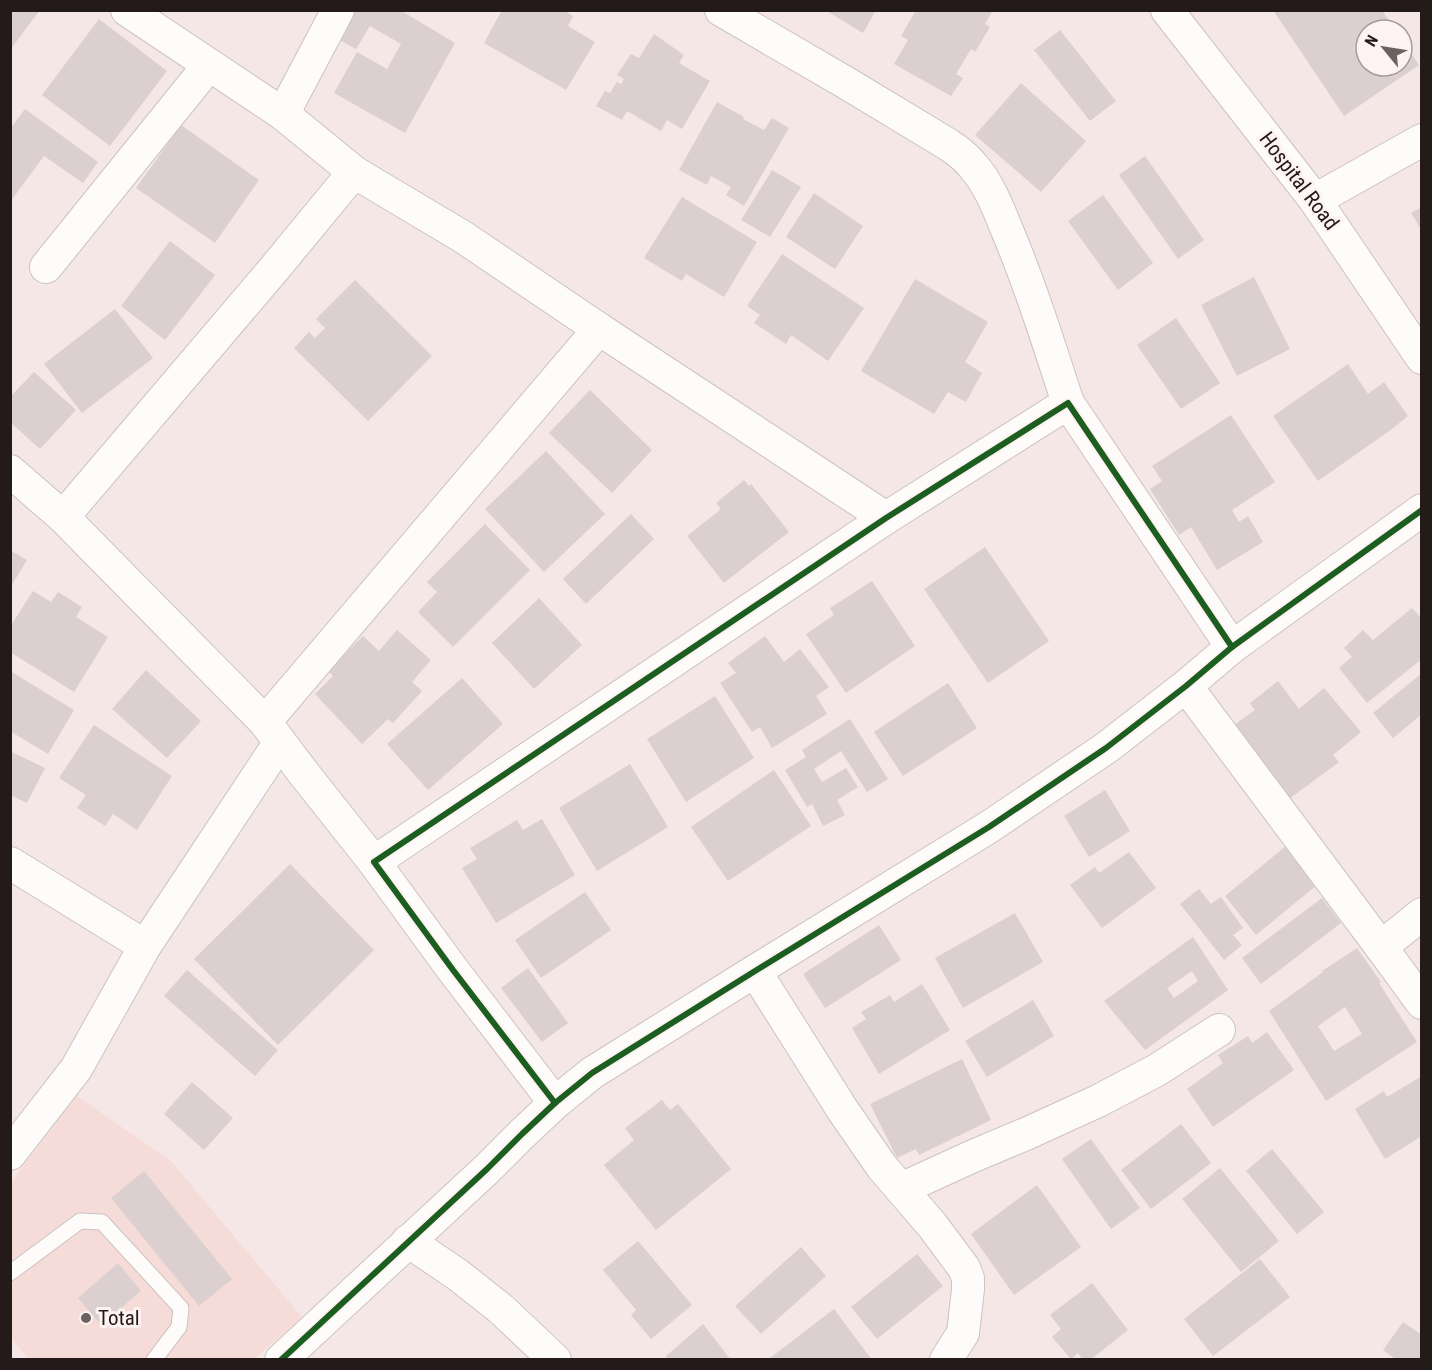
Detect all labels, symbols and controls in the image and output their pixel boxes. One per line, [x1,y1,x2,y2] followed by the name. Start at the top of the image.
[1354,18,1414,78] north arrow
[1361,32,1382,50] text: N
[1254,127,1344,235] street label: Hospital Road
[98,1306,140,1330] place label: Total
[79,1311,93,1325] marker: Total

